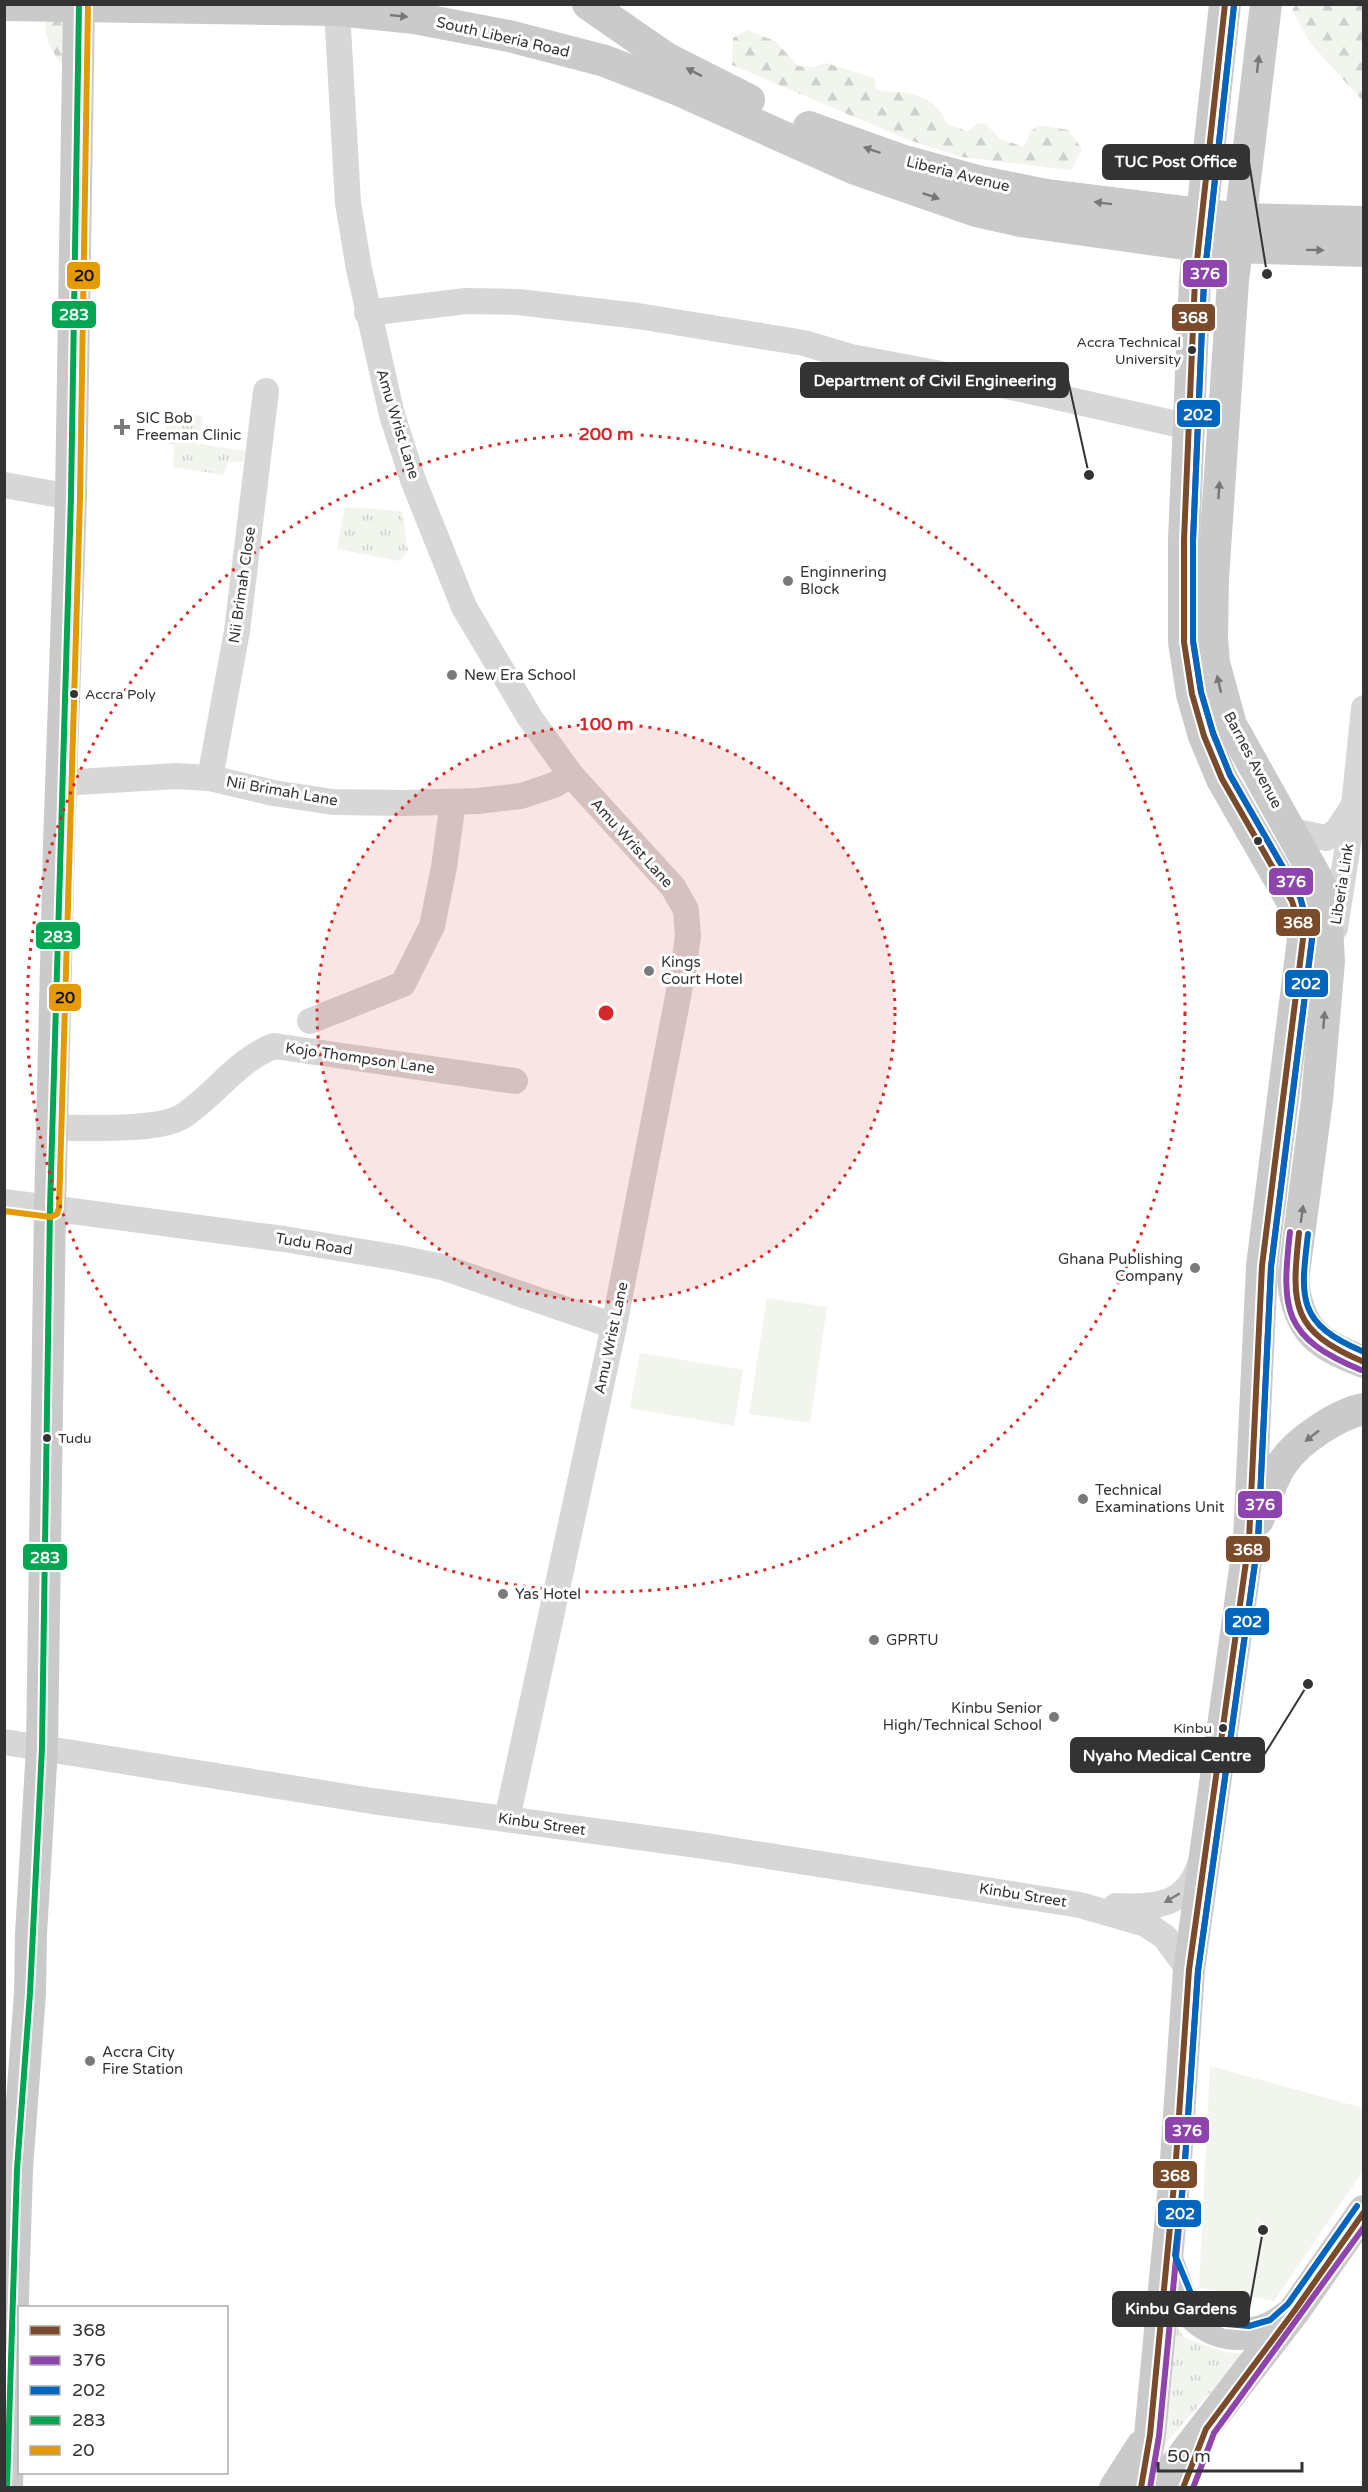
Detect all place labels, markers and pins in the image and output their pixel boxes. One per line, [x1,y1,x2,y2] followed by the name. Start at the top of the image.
[1103,145,1249,179] callout: TUC Post Office
[1077,334,1181,368] place label: Accra Technical University
[1186,344,1198,356] marker: Accra Technical University
[801,363,1068,397] callout: Department of Civil Engineering
[136,409,241,444] place label: SIC Bob Freeman Clinic
[113,418,131,436] marker: SIC Bob Freeman Clinic
[800,563,887,598] place label: Enginnering Block
[781,574,795,588] marker: Enginnering Block
[464,666,576,684] place label: New Era School
[445,668,459,682] marker: New Era School
[85,686,156,703] place label: Accra Poly
[68,688,80,700] marker: Accra Poly
[1252,835,1264,847] unlabelled marker
[661,953,743,988] place label: Kings Court Hotel
[642,964,656,978] marker: Kings Court Hotel
[596,1003,616,1023] centre of rings
[1058,1250,1183,1285] place label: Ghana Publishing Company
[1188,1261,1202,1275] marker: Ghana Publishing Company
[58,1430,92,1447] place label: Tudu
[41,1432,53,1444] marker: Tudu
[1095,1481,1225,1516] place label: Technical Examinations Unit
[1076,1492,1090,1506] marker: Technical Examinations Unit
[515,1585,581,1603] place label: Yas Hotel
[496,1587,510,1601] marker: Yas Hotel
[886,1631,939,1649] place label: GPRTU
[867,1633,881,1647] marker: GPRTU
[883,1699,1042,1734] place label: Kinbu Senior High/Technical School
[1047,1710,1061,1724] marker: Kinbu Senior High/Technical School
[1173,1720,1212,1737] place label: Kinbu
[1217,1722,1229,1734] marker: Kinbu
[1071,1738,1264,1772] callout: Nyaho Medical Centre
[102,2043,183,2078] place label: Accra City Fire Station
[83,2054,97,2068] marker: Accra City Fire Station
[1113,2292,1249,2326] callout: Kinbu Gardens

